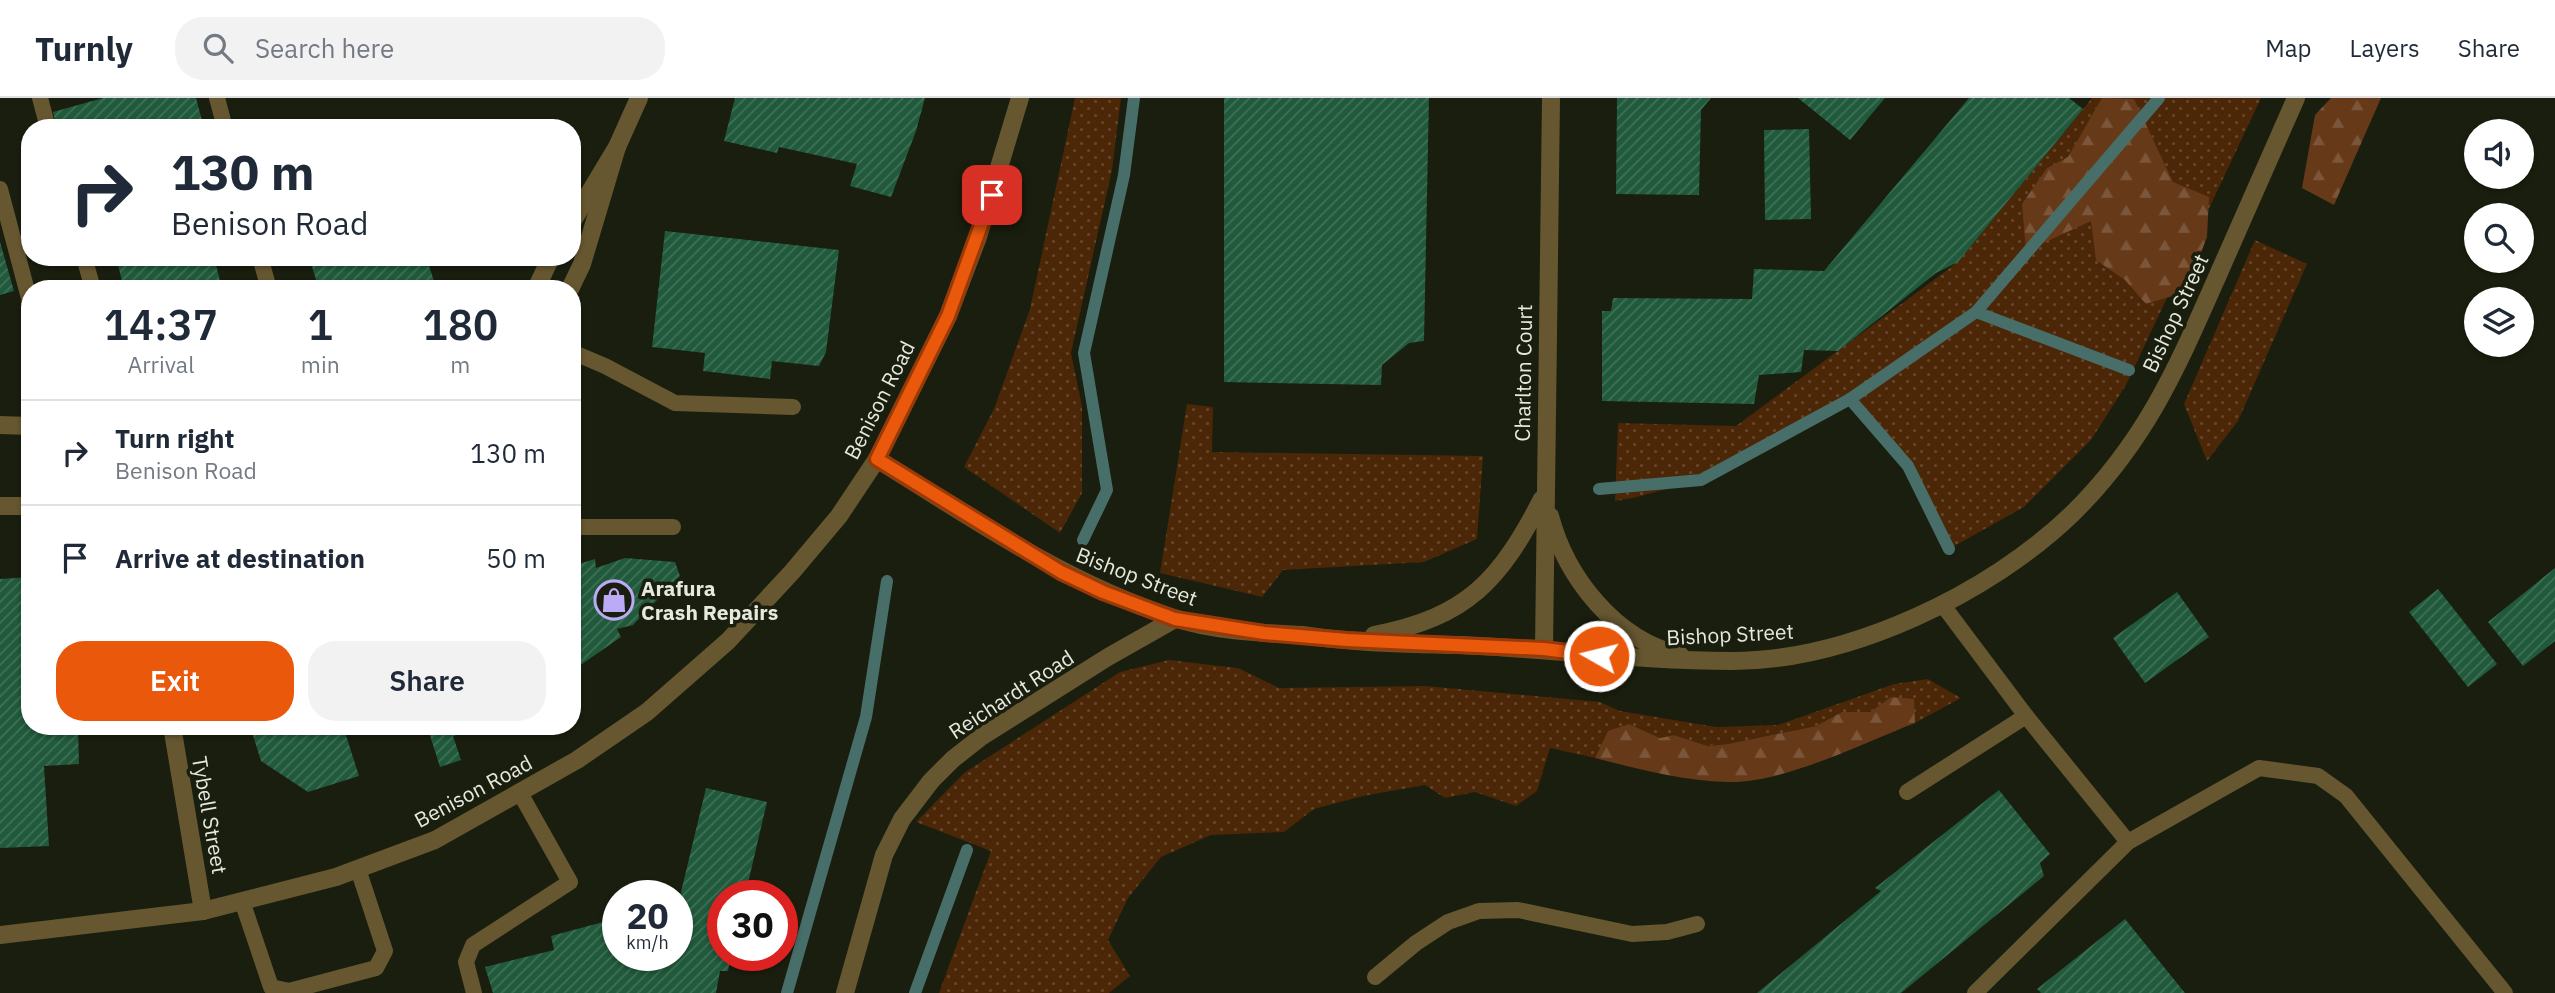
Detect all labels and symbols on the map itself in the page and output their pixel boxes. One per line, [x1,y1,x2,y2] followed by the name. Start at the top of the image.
[962,165,1022,225] pin
[2135,249,2215,377] street label: Bishop Street
[1508,304,1538,442] street label: Charlton Court
[837,336,921,464] street label: Benison Road
[1072,540,1202,612] street label: Bishop Street
[641,574,778,626] place label: Arafura Crash Repairs
[593,579,635,621] shop icon: Arafura Crash Repairs
[1666,617,1794,651] street label: Bishop Street
[1562,619,1636,693] position arrow
[943,643,1079,745] street label: Reichardt Road
[409,748,537,834] street label: Benison Road
[186,754,234,876] street label: Tybell Street
[707,880,798,971] speed limit sign: 30

